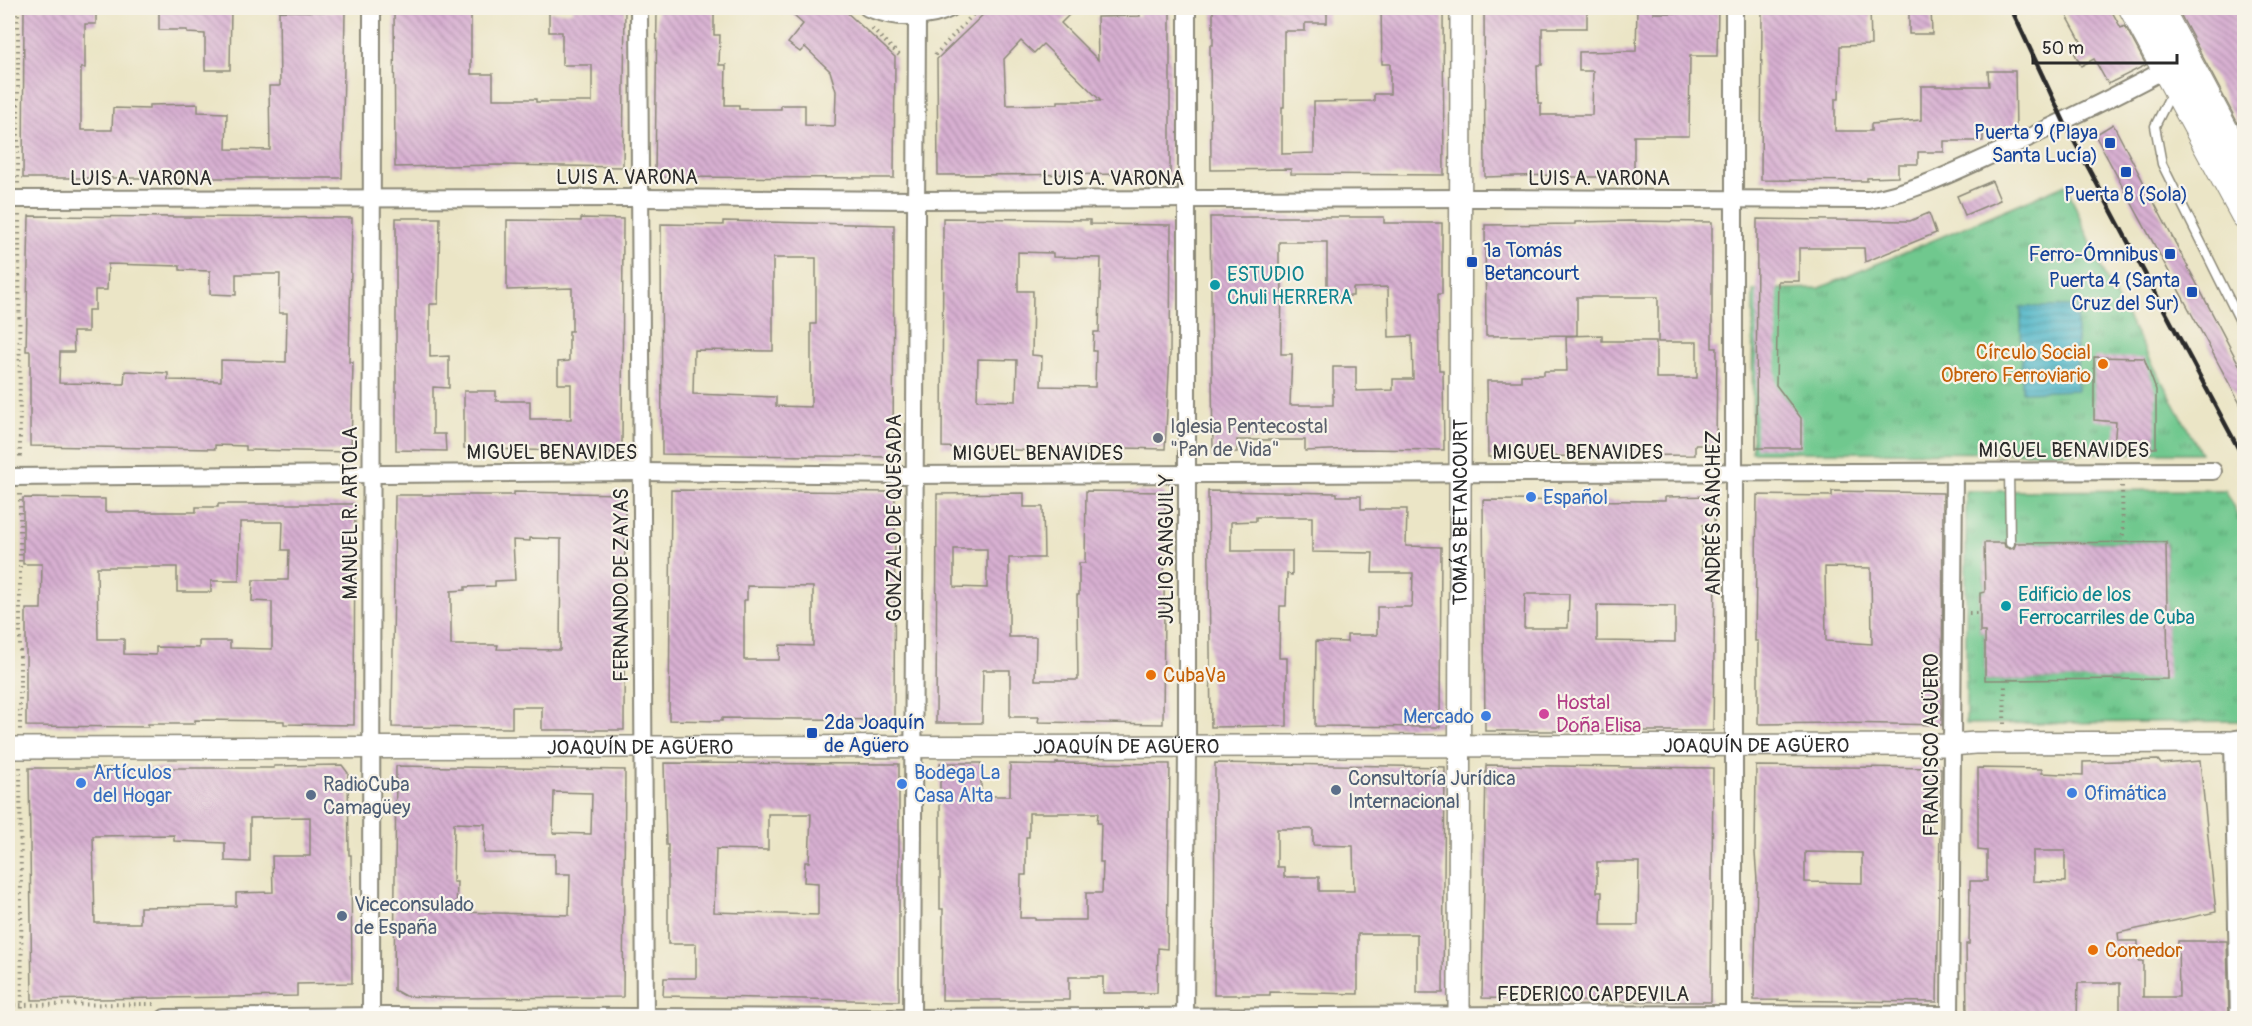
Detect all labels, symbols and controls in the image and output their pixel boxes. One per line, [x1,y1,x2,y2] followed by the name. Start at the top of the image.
[2033,27,2177,65] scale bar
[2042,37,2084,60] text: 50 m
[1974,120,2098,168] place label: Puerta 9 (Playa Santa Lucía)
[2103,136,2117,150] marker: Puerta 9 (Playa Santa Lucía)
[556,165,698,190] street label: LUIS A. VARONA
[2119,165,2133,179] marker: Puerta 8 (Sola)
[70,166,212,191] street label: LUIS A. VARONA
[1042,166,1184,191] street label: LUIS A. VARONA
[1528,166,1670,191] street label: LUIS A. VARONA
[2064,182,2188,207] place label: Puerta 8 (Sola)
[1484,238,1580,286] place label: 1ª Tomás Betancourt
[2029,242,2158,267] place label: Ferro-Ómnibus
[2163,247,2177,261] marker: Ferro-Ómnibus
[1465,255,1479,269] marker: 1ª Tomás Betancourt
[1227,262,1353,310] place label: ESTUDIO Chuli HERRERA
[2049,268,2180,316] place label: Puerta 4 (Santa Cruz del Sur)
[1208,278,1222,292] marker: ESTUDIO Chuli HERRERA
[2185,285,2199,299] marker: Puerta 4 (Santa Cruz del Sur)
[1941,340,2091,388] place label: Círculo Social Obrero Ferroviario
[2096,357,2110,371] marker: Círculo Social Obrero Ferroviario
[882,414,907,622] street label: GONZALO DE QUESADA
[1170,414,1328,462] place label: Iglesia Pentecostal "Pan de Vida"
[1447,419,1473,605] street label: TOMÁS BETANCOURT
[338,426,363,600] street label: MANUEL R. ARTOLA
[1701,430,1726,596] street label: ANDRÉS SÁNCHEZ
[1151,431,1165,445] marker: Iglesia Pentecostal "Pan de Vida"
[1979,438,2149,463] street label: MIGUEL BENAVIDES
[467,440,637,465] street label: MIGUEL BENAVIDES
[1493,440,1663,465] street label: MIGUEL BENAVIDES
[953,441,1123,466] street label: MIGUEL BENAVIDES
[1154,474,1179,624] street label: JULIO SANGUILY
[1543,485,1608,510] place label: Español
[609,488,634,682] street label: FERNANDO DE ZAYAS
[1524,490,1538,504] marker: Español
[2018,582,2195,630] place label: Edificio de los Ferrocarriles de Cuba
[1999,599,2013,613] marker: Edificio de los Ferrocarriles de Cuba
[1919,654,1944,836] street label: FRANCISCO AGÜERO
[1163,663,1226,688] place label: CubaVa
[1144,668,1158,682] marker: CubaVa
[1556,690,1641,738] place label: Hostal Doña Elisa
[1403,704,1474,729] place label: Mercado
[1537,707,1551,721] marker: Hostal Doña Elisa
[1479,709,1493,723] marker: Mercado
[824,710,925,758] place label: 2da Joaquín de Agüero
[805,726,819,740] marker: 2da Joaquín de Agüero
[1663,733,1849,758] street label: JOAQUÍN DE AGÜERO
[547,734,733,760] street label: JOAQUÍN DE AGÜERO
[1033,734,1219,759] street label: JOAQUÍN DE AGÜERO
[93,760,172,808] place label: Artículos del Hogar
[914,760,1000,808] place label: Bodega La Casa Alta
[1348,766,1516,814] place label: Consultoría Jurídica Internacional
[323,772,411,820] place label: RadioCuba Camagüey
[74,776,88,790] marker: Artículos del Hogar
[895,777,909,791] marker: Bodega La Casa Alta
[2084,781,2167,806] place label: Ofimática
[1329,783,1343,797] marker: Consultoría Jurídica Internacional
[2065,786,2079,800] marker: Ofimática
[304,788,318,802] marker: RadioCuba Camagüey
[354,892,474,940] place label: Viceconsulado de España
[335,909,349,923] marker: Viceconsulado de España
[2105,938,2182,963] place label: Comedor
[2086,943,2100,957] marker: Comedor
[1497,982,1689,1007] street label: FEDERICO CAPDEVILA

